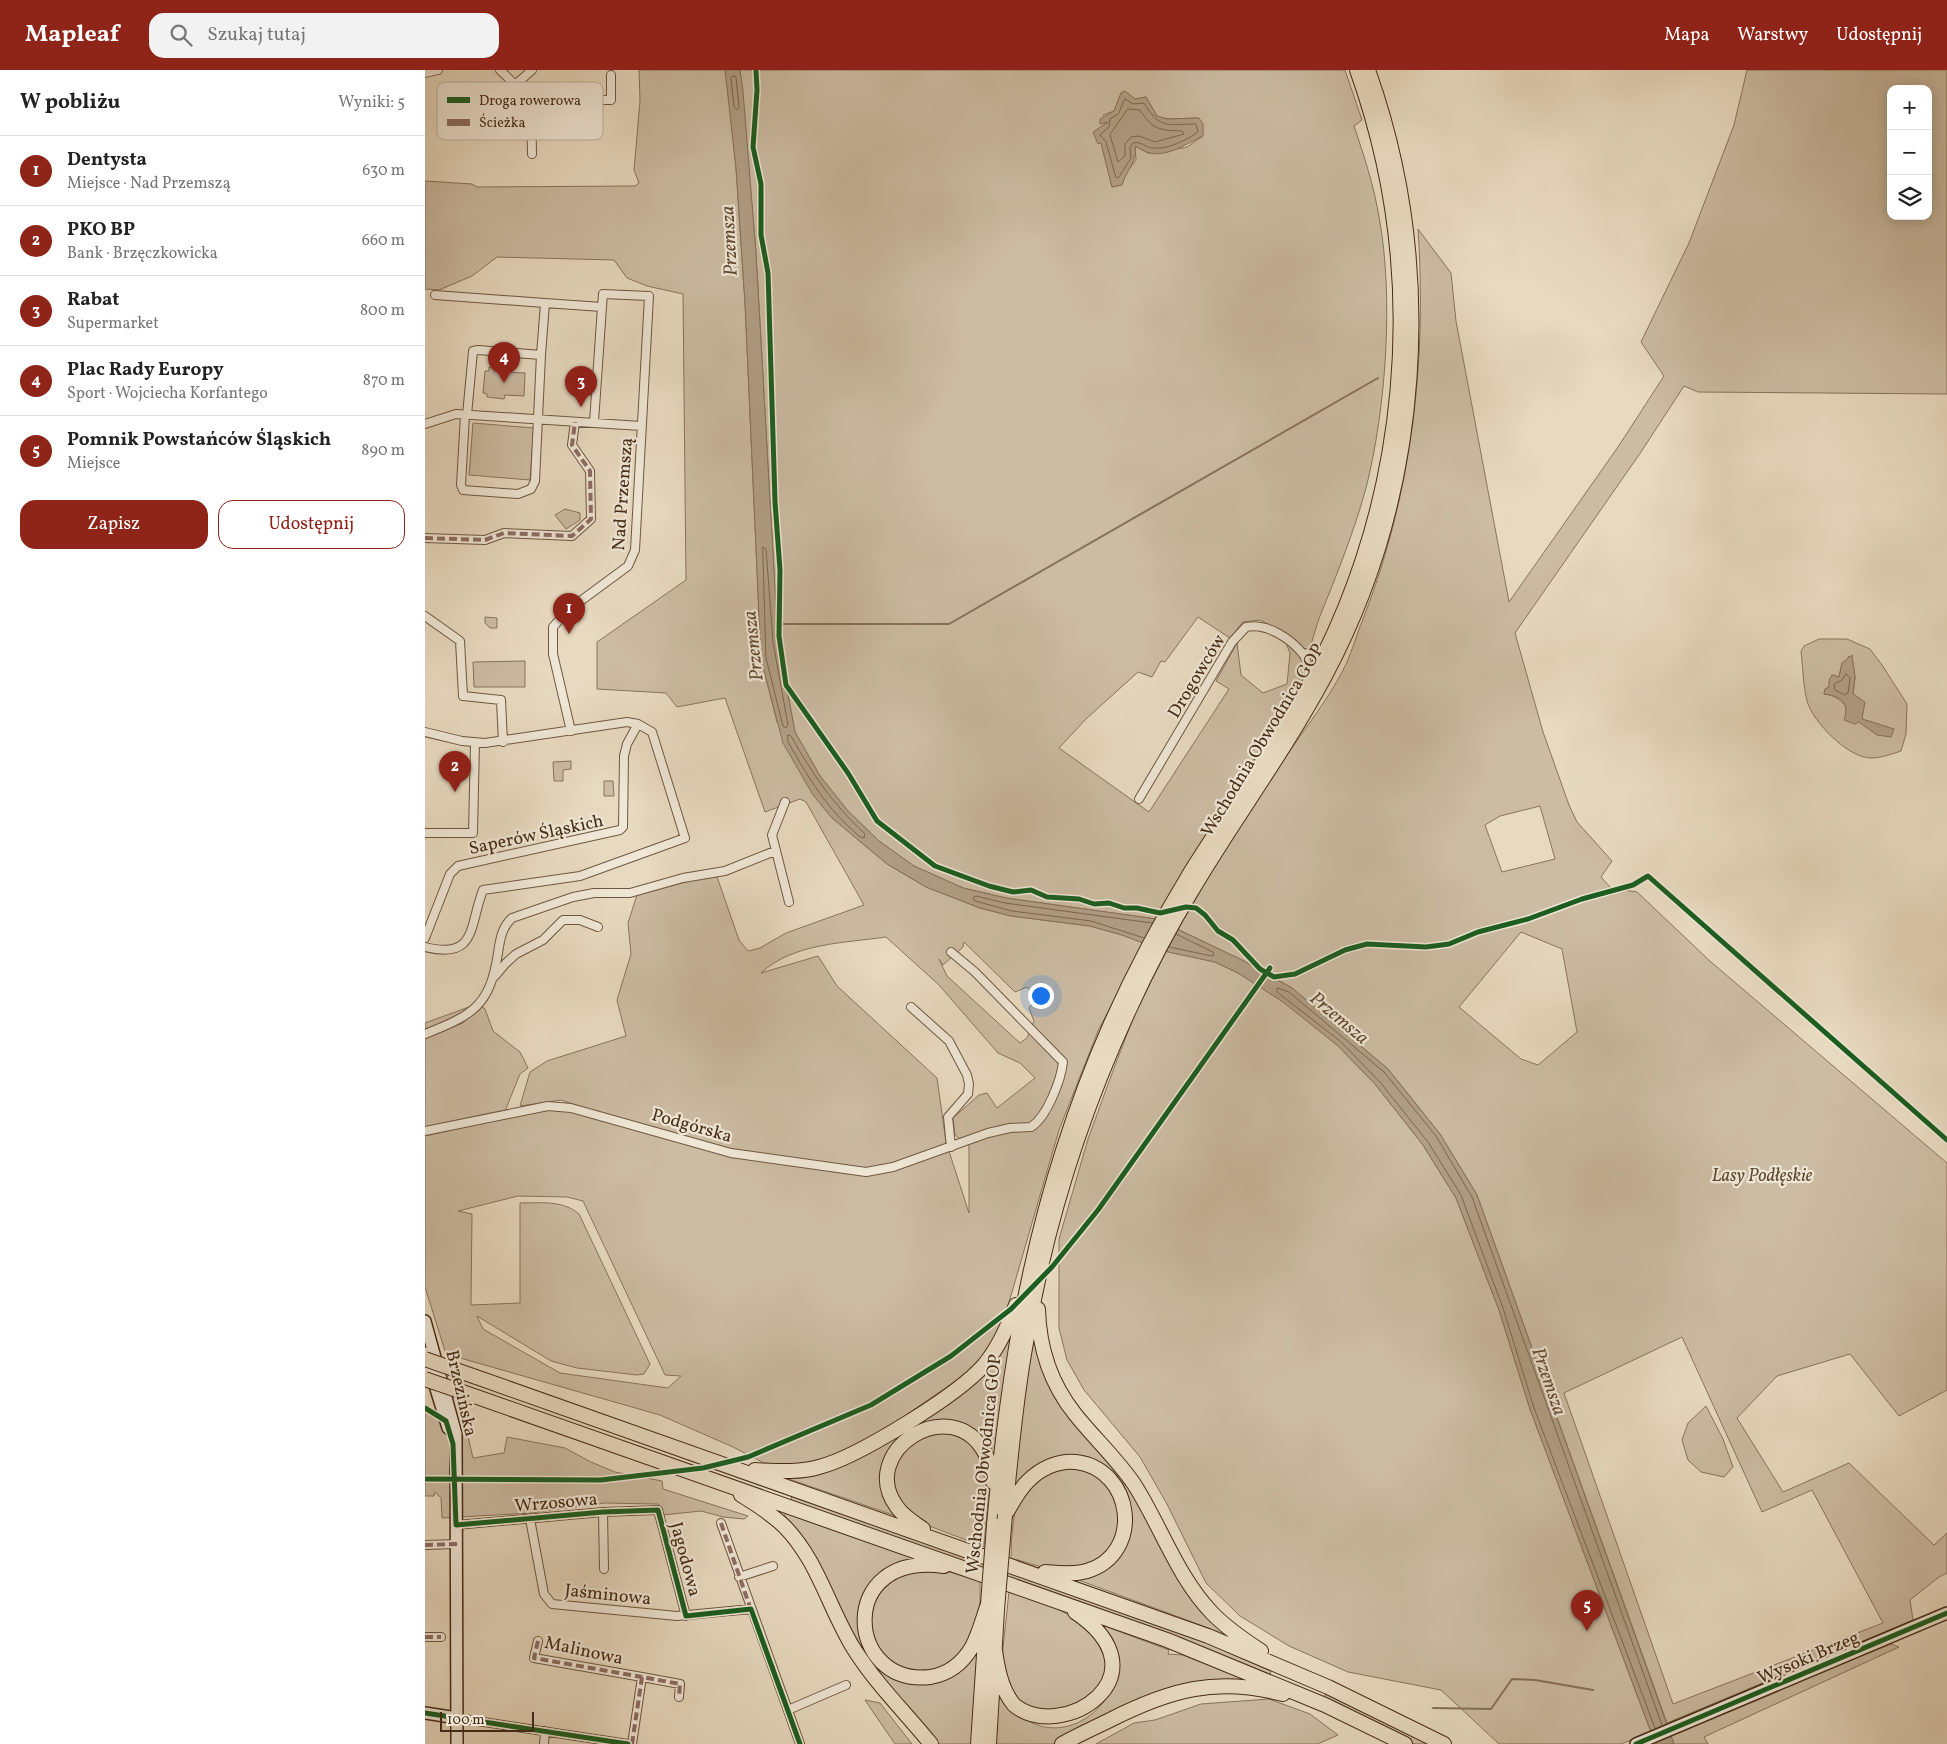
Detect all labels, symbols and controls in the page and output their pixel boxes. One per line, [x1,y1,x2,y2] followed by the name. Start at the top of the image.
[149,13,499,58] search box
[25,18,119,52] text: Mapleaf
[167,21,195,49] icon: search
[207,22,306,48] text: Szukaj tutaj
[1664,23,1709,48] text: Mapa
[1737,23,1808,48] text: Warstwy
[1836,23,1922,48] text: Udostępnij
[437,82,603,140] legend
[1887,85,1932,220] map controls
[1887,85,1932,130] button: +
[20,88,120,117] text: W pobliżu
[338,92,405,114] text: Wyniki: 5
[479,92,581,111] text: Droga rowerowa
[479,113,525,133] text: Ścieżka
[1887,130,1932,175] button: −
[67,147,147,173] text: Dentysta
[33,160,39,182] text: 1
[362,160,405,182] text: 630 m
[67,173,231,195] text: Miejsce · Nad Przemszą
[1887,175,1932,220] button: layers
[715,205,745,277] water label: Przemsza
[67,217,135,243] text: PKO BP
[32,230,40,252] text: 2
[362,230,405,252] text: 660 m
[67,243,218,265] text: Bank · Brzęczkowicka
[67,287,119,313] text: Rabat
[32,300,40,322] text: 3
[360,300,405,322] text: 800 m
[67,313,159,335] text: Supermarket
[488,342,520,383] pin: 4
[67,357,224,383] text: Plac Rady Europy
[565,366,597,407] pin: 3
[31,370,41,392] text: 4
[363,370,405,392] text: 870 m
[67,383,268,405] text: Sport · Wojciecha Korfantego
[67,427,331,453] text: Pomnik Powstańców Śląskich
[607,437,640,551] street label: Nad Przemszą
[32,440,40,462] text: 5
[361,440,405,462] text: 890 m
[67,453,120,475] text: Miejsce
[20,500,208,549] button: Zapisz
[218,500,405,549] button: Udostępnij
[553,593,585,634] pin: 1
[737,610,771,682] water label: Przemsza
[1162,630,1232,723] street label: Drogowców
[1196,640,1331,842] street label: Wschodnia Obwodnica GOP
[439,751,471,792] pin: 2
[467,809,606,862] street label: Saperów Śląskich
[1028,983,1054,1009] your location
[1303,986,1374,1051] water label: Przemsza
[648,1103,735,1150] street label: Podgórska
[1712,1164,1813,1189] park label: Lasy Podłęskie
[1524,1344,1572,1419] water label: Przemsza
[438,1348,483,1439] street label: Brzezińska
[961,1353,1008,1575] street label: Wschodnia Obwodnica GOP
[514,1487,599,1520] street label: Wrzosowa
[663,1519,706,1599] street label: Jagodowa
[563,1579,652,1612] street label: Jaśminowa
[1571,1590,1603,1631] pin: 5
[1754,1626,1863,1691] street label: Wysoki Brzeg
[542,1631,625,1672] street label: Malinowa
[440,1709,534,1732] scale bar
[447,1711,485,1730] text: 100 m

